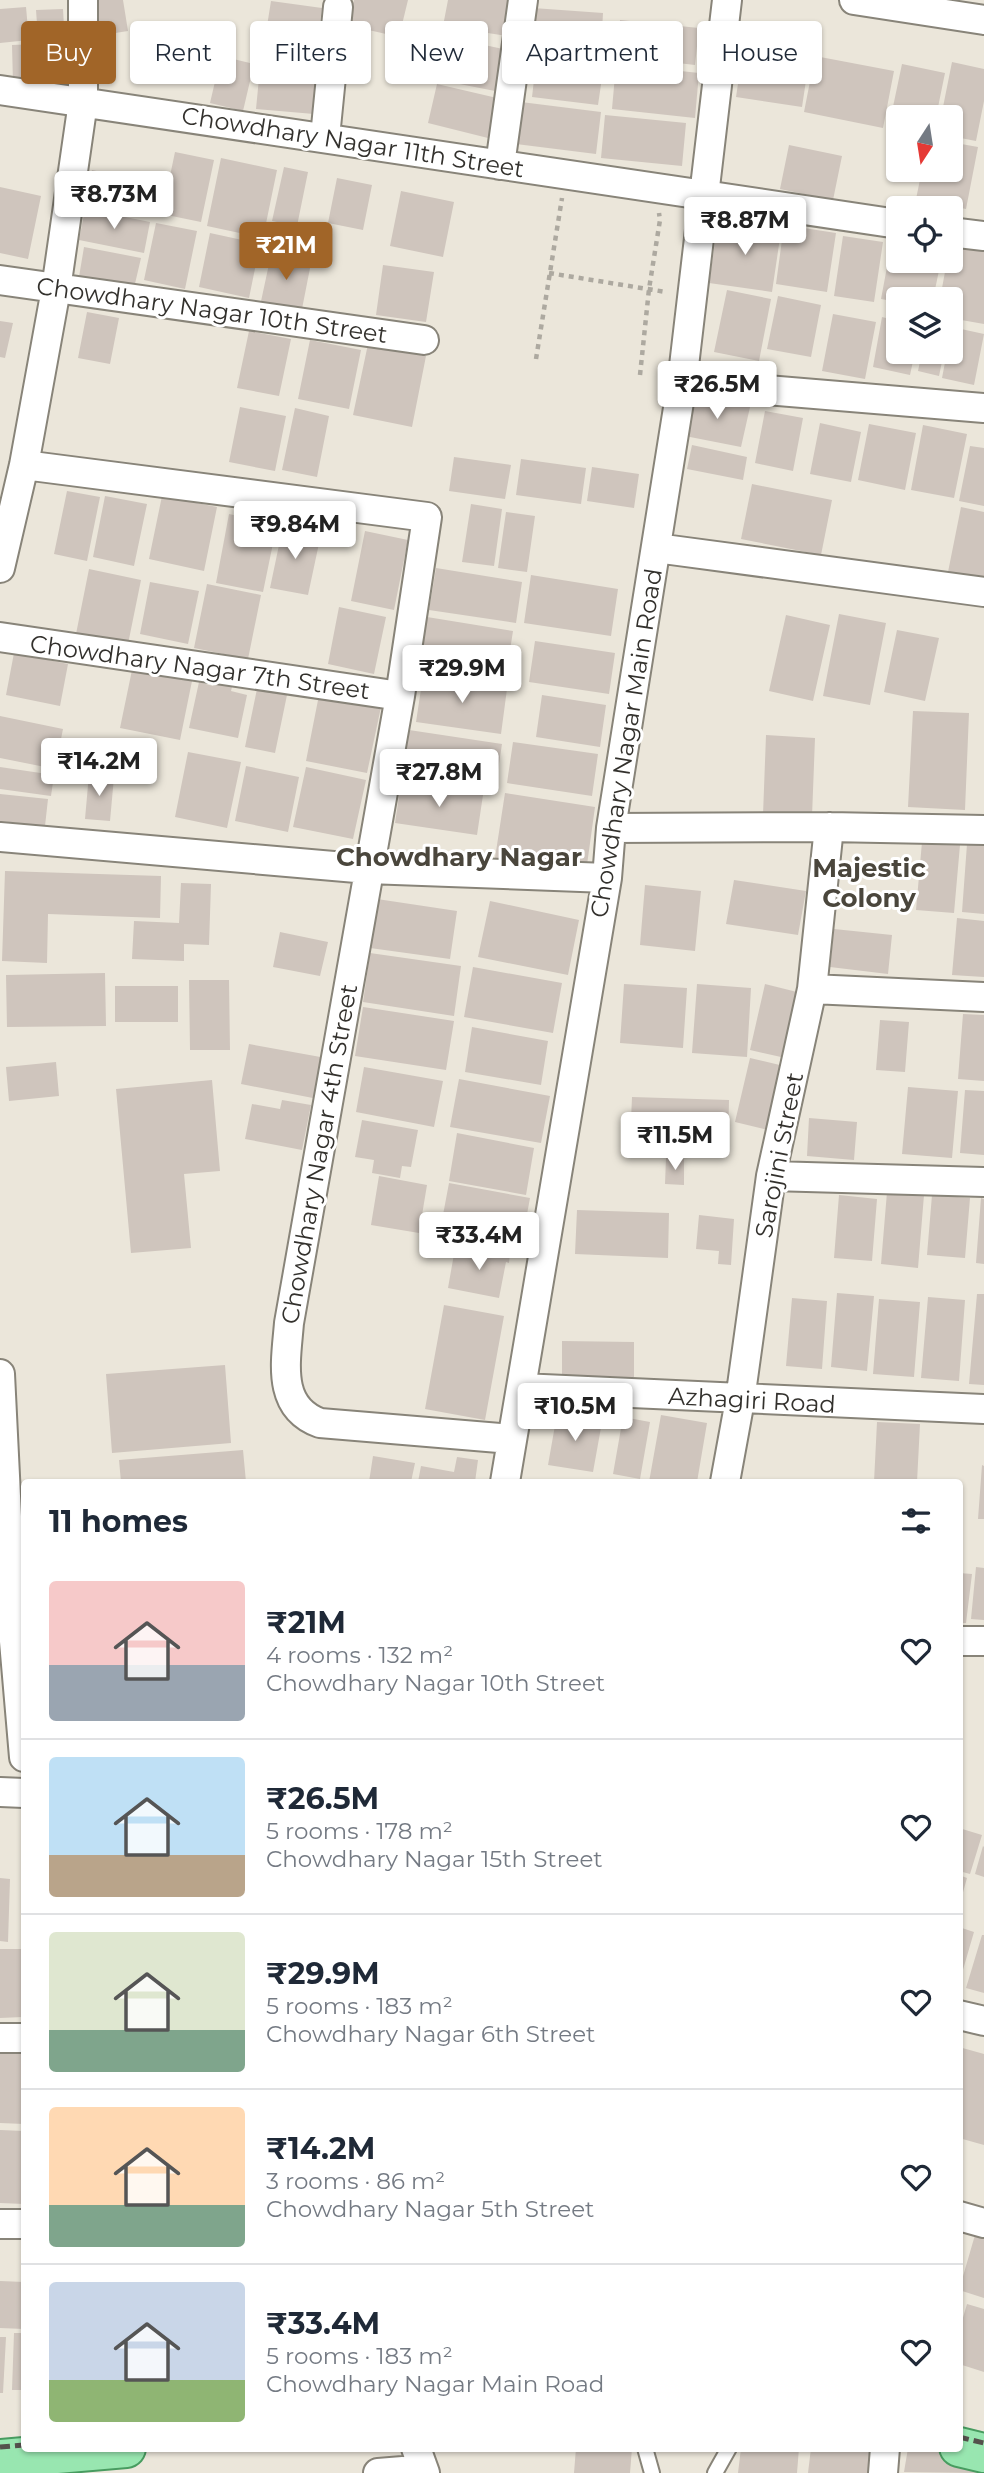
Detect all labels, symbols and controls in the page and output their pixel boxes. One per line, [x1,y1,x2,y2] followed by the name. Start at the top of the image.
[21,21,116,84] chip: Buy
[130,21,236,84] chip: Rent
[250,21,371,84] chip: Filters
[385,21,488,84] chip: New
[502,21,683,84] chip: Apartment
[697,21,822,84] chip: House
[180,101,527,183] street label: Chowdhary Nagar 11th Street
[886,105,962,182] north arrow
[886,105,963,364] map controls
[57,172,171,231] pin: ₹8.73M
[70,180,158,208] text: ₹8.73M
[886,196,963,273] button: locate
[688,198,802,257] pin: ₹8.87M
[700,206,790,234] text: ₹8.87M
[245,222,327,282] pin: ₹21M
[255,231,317,259] text: ₹21M
[35,271,389,349] street label: Chowdhary Nagar 10th Street
[886,287,963,364] button: layers
[660,362,774,421] pin: ₹26.5M
[674,370,760,398] text: ₹26.5M
[238,502,352,561] pin: ₹9.84M
[250,510,340,538] text: ₹9.84M
[584,566,668,920] street label: Chowdhary Nagar Main Road
[28,629,372,705] street label: Chowdhary Nagar 7th Street
[405,646,519,705] pin: ₹29.9M
[418,654,506,682] text: ₹29.9M
[42,738,156,798] pin: ₹14.2M
[57,747,141,775] text: ₹14.2M
[382,750,496,809] pin: ₹27.8M
[396,758,482,786] text: ₹27.8M
[336,841,582,873] district label: Chowdhary Nagar
[812,852,926,914] district label: Majestic Colony
[275,981,363,1326] street label: Chowdhary Nagar 4th Street
[749,1070,809,1240] street label: Sarojini Street
[618,1112,732,1172] pin: ₹11.5M
[637,1121,713,1149] text: ₹11.5M
[422,1212,536,1272] pin: ₹33.4M
[435,1221,523,1249] text: ₹33.4M
[668,1381,836,1419] street label: Azhagiri Road
[518,1384,632,1443] pin: ₹10.5M
[534,1392,616,1420] text: ₹10.5M
[897,1502,935,1540] icon: filters
[49,1503,188,1540] text: 11 homes
[266,1604,346,1641] text: ₹21M
[105,1609,189,1693] icon: home
[897,1632,935,1670] icon: heart
[266,1641,453,1669] text: 4 rooms · 132 m²
[266,1669,605,1697] text: Chowdhary Nagar 10th Street
[266,1780,379,1817] text: ₹26.5M
[105,1785,189,1869] icon: home
[897,1808,935,1846] icon: heart
[266,1817,453,1845] text: 5 rooms · 178 m²
[266,1845,603,1873] text: Chowdhary Nagar 15th Street
[266,1955,380,1992] text: ₹29.9M
[105,1960,189,2044] icon: home
[897,1983,935,2021] icon: heart
[266,1992,453,2020] text: 5 rooms · 183 m²
[266,2020,595,2048] text: Chowdhary Nagar 6th Street
[266,2130,375,2167] text: ₹14.2M
[105,2135,189,2219] icon: home
[897,2158,935,2196] icon: heart
[266,2167,445,2195] text: 3 rooms · 86 m²
[266,2195,594,2223] text: Chowdhary Nagar 5th Street
[266,2305,380,2342] text: ₹33.4M
[105,2310,189,2394] icon: home
[897,2333,935,2371] icon: heart
[266,2342,453,2370] text: 5 rooms · 183 m²
[266,2370,604,2398] text: Chowdhary Nagar Main Road

